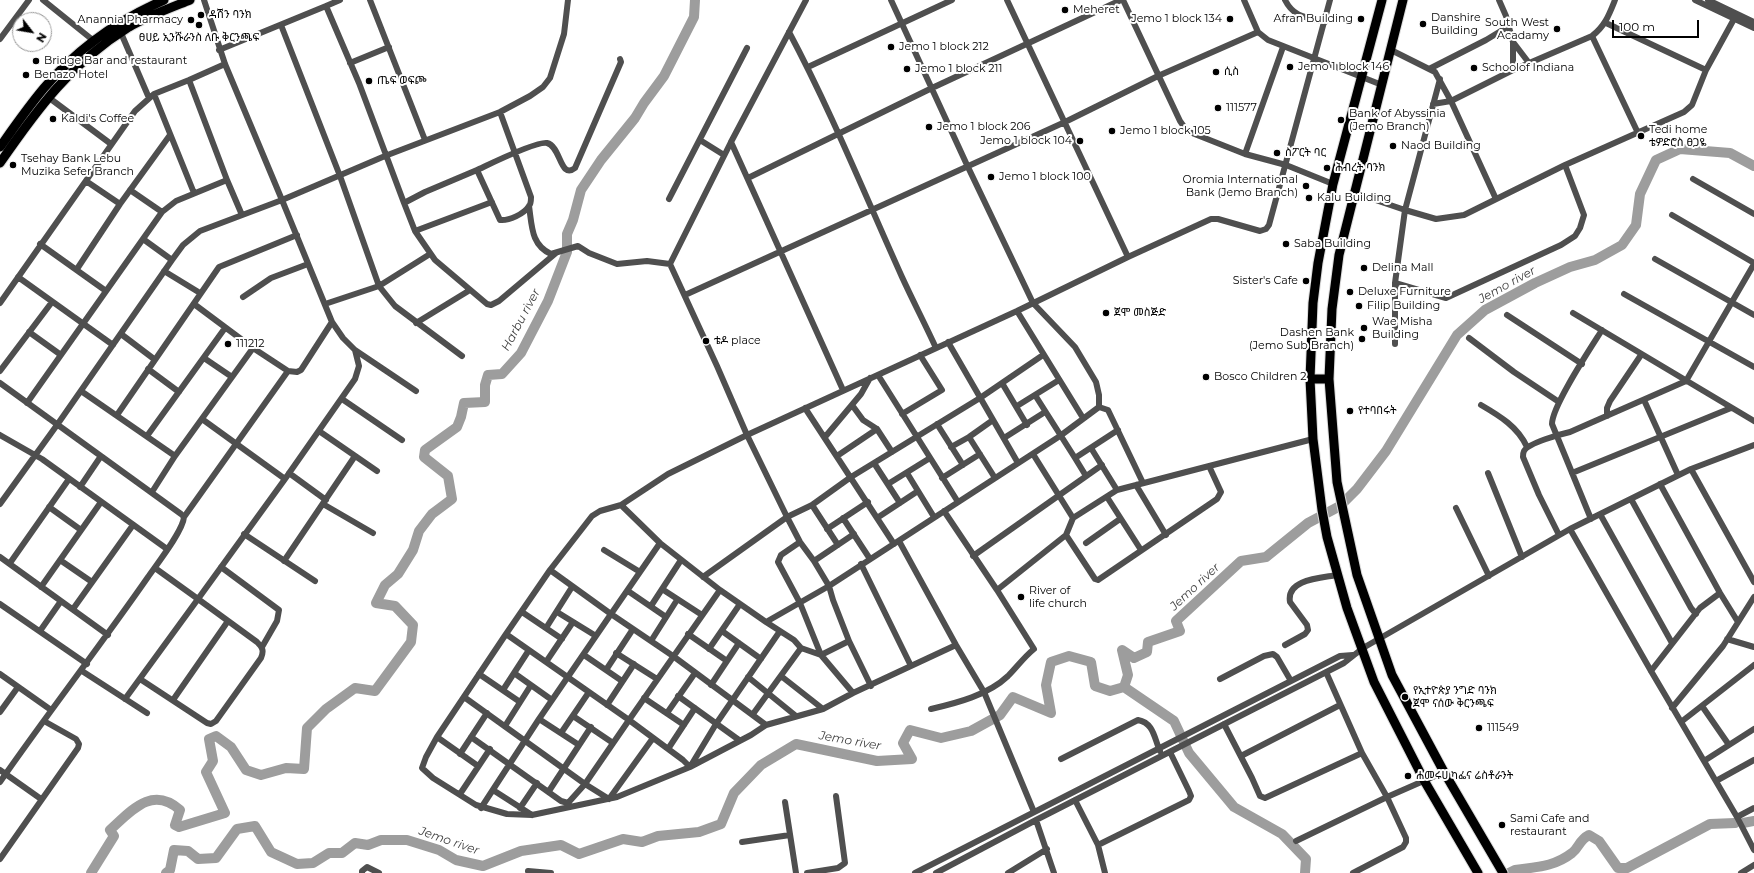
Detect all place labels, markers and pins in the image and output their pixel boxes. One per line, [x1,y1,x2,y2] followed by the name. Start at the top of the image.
[1073,3,1120,17] place label: Meheret
[1060,5,1070,15] marker: Meheret
[209,8,252,22] place label: ዳሽን ባንክ
[196,10,206,20] marker: ዳሽን ባንክ
[1431,11,1481,37] place label: Danshire Building
[1131,12,1222,26] place label: Jemo 1 block 134
[1274,12,1353,26] place label: Afran Building
[78,13,183,27] place label: Anannia Pharmacy
[1225,14,1235,24] marker: Jemo 1 block 134
[1356,14,1366,24] marker: Afran Building
[186,15,196,25] marker: Anannia Pharmacy
[1485,16,1549,42] place label: South West Acadamy
[1418,19,1428,29] marker: Danshire Building
[194,20,204,30] marker: ፀሀይ ኢንሹራንስ ለቡ ቅርንጫፍ
[1552,24,1562,34] marker: South West Acadamy
[139,31,259,45] place label: ፀሀይ ኢንሹራንስ ለቡ ቅርንጫፍ
[899,40,989,54] place label: Jemo 1 block 212
[886,42,896,52] marker: Jemo 1 block 212
[44,54,187,68] place label: Bridge Bar and restaurant
[31,56,41,66] marker: Bridge Bar and restaurant
[1298,60,1389,74] place label: Jemo 1 block 146
[1482,61,1574,75] place label: Schoolof Indiana
[915,62,1003,76] place label: Jemo 1 block 211
[1285,62,1295,72] marker: Jemo 1 block 146
[1469,63,1479,73] marker: Schoolof Indiana
[902,64,912,74] marker: Jemo 1 block 211
[1224,65,1239,79] place label: ሲስ
[1211,67,1221,77] marker: ሲስ
[34,68,108,82] place label: Benazo Hotel
[21,70,31,80] marker: Benazo Hotel
[377,74,426,88] place label: ጤፍ ወፍጮ
[364,76,374,86] marker: ጤፍ ወፍጮ
[1226,101,1257,115] place label: 111577
[1213,103,1223,113] marker: 111577
[1349,107,1446,133] place label: Bank of Abyssinia (Jemo Branch)
[61,112,134,126] place label: Kaldi's Coffee
[48,114,58,124] marker: Kaldi's Coffee
[1336,115,1346,125] marker: Bank of Abyssinia (Jemo Branch)
[937,120,1031,134] place label: Jemo 1 block 206
[924,122,934,132] marker: Jemo 1 block 206
[1649,123,1707,149] place label: Tedi home ቴዎድሮስ ፀጋዬ
[1120,124,1211,138] place label: Jemo 1 block 105
[1107,126,1117,136] marker: Jemo 1 block 105
[1636,131,1646,141] marker: Tedi home ቴዎድሮስ ፀጋዬ
[980,134,1072,148] place label: Jemo 1 block 104
[1075,136,1085,146] marker: Jemo 1 block 104
[1401,139,1481,153] place label: Naod Building
[1388,141,1398,151] marker: Naod Building
[1285,146,1326,160] place label: ስፖርት ባር
[1272,148,1282,158] marker: ስፖርት ባር
[21,152,134,178] place label: Tsehay Bank Lebu Muzika Sefer Branch
[8,160,18,170] marker: Tsehay Bank Lebu Muzika Sefer Branch
[1335,161,1385,175] place label: ሕብረት ባንክ
[1322,163,1332,173] marker: ሕብረት ባንክ
[999,170,1091,184] place label: Jemo 1 block 100
[986,172,996,182] marker: Jemo 1 block 100
[1182,173,1298,199] place label: Oromia International Bank (Jemo Branch)
[1301,181,1311,191] marker: Oromia International Bank (Jemo Branch)
[1317,191,1391,205] place label: Kalu Building
[1304,193,1314,203] marker: Kalu Building
[1294,237,1371,251] place label: Saba Building
[1281,239,1291,249] marker: Saba Building
[1372,261,1433,275] place label: Delina Mall
[1359,263,1369,273] marker: Delina Mall
[1233,274,1298,288] place label: Sister's Cafe
[1301,276,1311,286] marker: Sister's Cafe
[1358,285,1451,299] place label: Deluxe Furniture
[1345,287,1355,297] marker: Deluxe Furniture
[1367,299,1440,313] place label: Filip Building
[1354,301,1364,311] marker: Filip Building
[1114,306,1166,320] place label: ጀሞ መስጅድ
[1101,308,1111,318] marker: ጀሞ መስጅድ
[1372,315,1432,341] place label: Wae Misha Building
[1359,323,1369,333] marker: Wae Misha Building
[1249,326,1354,352] place label: Dashen Bank (Jemo Sub Branch)
[714,334,761,348] place label: ቴዶ place
[1357,334,1367,344] marker: Dashen Bank (Jemo Sub Branch)
[701,336,711,346] marker: ቴዶ place
[236,337,264,351] place label: 111212
[223,339,233,349] marker: 111212
[1214,370,1307,384] place label: Bosco Children 2
[1201,372,1211,382] marker: Bosco Children 2
[1358,404,1397,418] place label: የተባበሩት
[1345,406,1355,416] marker: የተባበሩት
[1029,584,1087,610] place label: River of life church
[1016,592,1026,602] marker: River of life church
[1413,684,1497,710] place label: የኢተዮጵያ ንግድ ባንክ ጀሞ ናሰው ቅርንጫፍ
[1400,692,1410,702] marker: የኢተዮጵያ ንግድ ባንክ ጀሞ ናሰው ቅርንጫፍ
[1487,721,1519,735] place label: 111549
[1474,723,1484,733] marker: 111549
[1416,769,1513,783] place label: ሐመሩሀ ካፌና ሬስቶራንት
[1403,771,1413,781] marker: ሐመሩሀ ካፌና ሬስቶራንት
[1510,812,1590,838] place label: Sami Cafe and restaurant
[1497,820,1507,830] marker: Sami Cafe and restaurant

